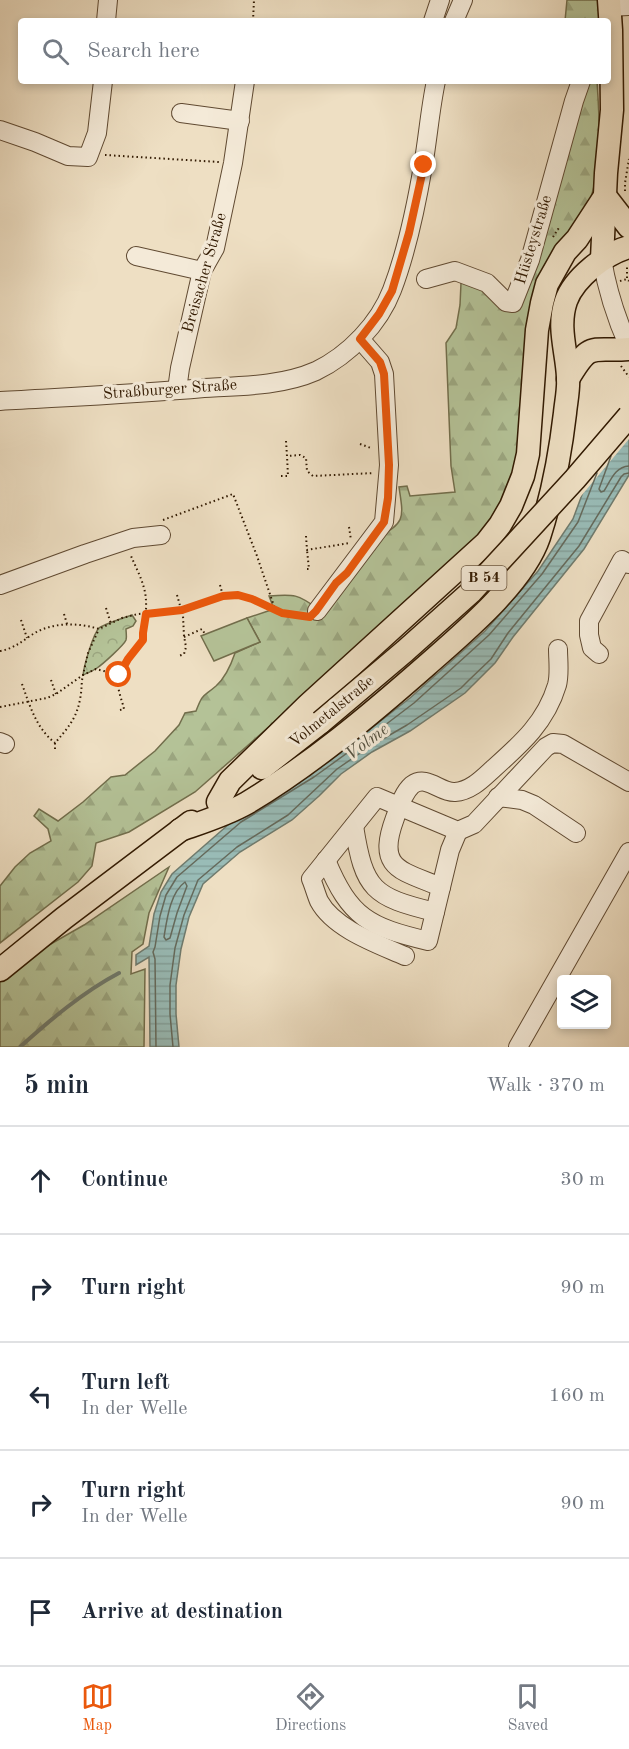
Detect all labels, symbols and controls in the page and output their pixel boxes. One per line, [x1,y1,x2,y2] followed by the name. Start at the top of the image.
[18,18,611,84] search box
[39,35,72,68] icon: search
[87,40,200,62] text: Search here
[410,151,436,177] route end
[513,194,555,286] street label: Hüsteystraße
[180,211,230,335] street label: Breisacher Straße
[102,377,238,403] street label: Straßburger Straße
[462,566,506,590] road number: B 54
[105,661,131,687] route start
[286,672,378,752] street label: Volmetalstraße
[341,719,393,765] water label: Volme
[557,975,611,1029] map controls
[557,975,611,1029] button: layers
[24,1073,89,1099] text: 5 min
[486,1076,605,1096] text: Walk · 370 m
[24,1164,57,1197] icon: ahead
[81,1169,168,1191] text: Continue
[560,1170,605,1190] text: 30 m
[24,1272,57,1305] icon: right
[81,1277,185,1299] text: Turn right
[560,1278,605,1298] text: 90 m
[81,1372,170,1394] text: Turn left
[24,1380,57,1413] icon: left
[549,1386,605,1406] text: 160 m
[81,1399,187,1419] text: In der Welle
[81,1480,185,1502] text: Turn right
[24,1488,57,1521] icon: right
[560,1494,605,1514] text: 90 m
[81,1507,187,1527] text: In der Welle
[24,1596,57,1629] icon: arrive
[81,1601,283,1623] text: Arrive at destination
[81,1680,114,1736] tab: Map
[275,1680,346,1736] tab: Directions
[508,1680,548,1736] tab: Saved

